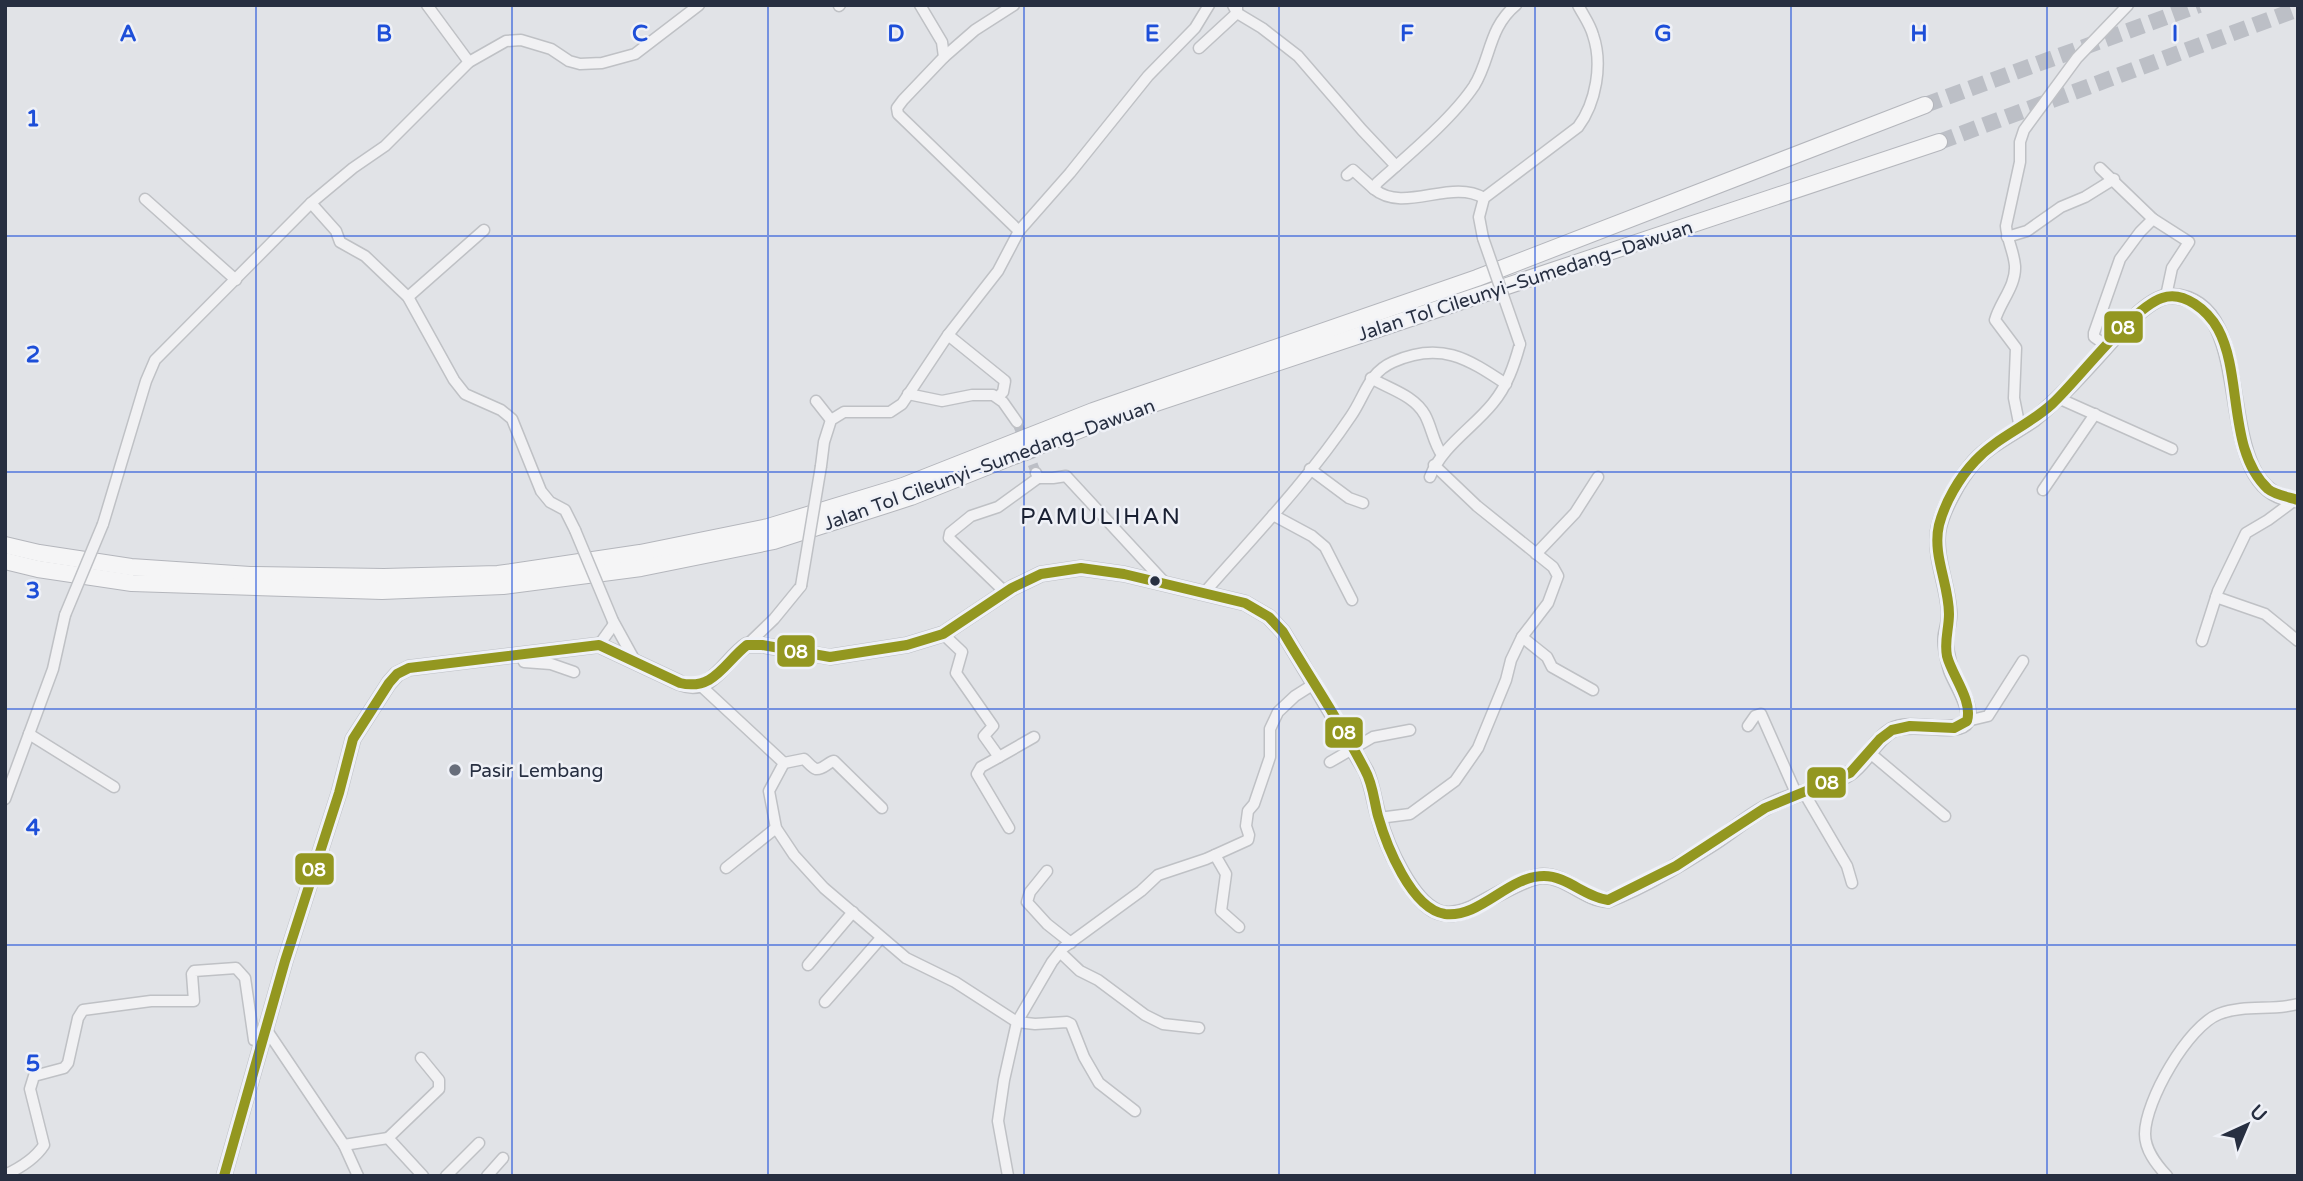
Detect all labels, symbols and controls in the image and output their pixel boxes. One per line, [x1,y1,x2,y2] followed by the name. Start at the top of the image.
[119,20,137,48] text: A
[376,20,392,48] text: B
[632,20,648,48] text: C
[887,20,905,48] text: D
[1145,20,1159,48] text: E
[1400,20,1414,48] text: F
[1654,20,1672,48] text: G
[1910,20,1928,48] text: H
[2172,20,2178,48] text: I
[26,105,40,133] text: 1
[1355,216,1696,346] street label: Jalan Tol Cileunyi–Sumedang–Dawuan
[2103,310,2144,344] line badge: 08
[2111,317,2135,339] text: 08
[26,341,40,369] text: 2
[821,395,1158,535] street label: Jalan Tol Cileunyi–Sumedang–Dawuan
[1020,503,1182,531] district label: PAMULIHAN
[1148,574,1162,588] unlabelled marker
[26,577,40,605] text: 3
[776,634,816,668] line badge: 08
[784,641,808,663] text: 08
[1324,716,1364,749] line badge: 08
[1332,722,1356,744] text: 08
[469,760,603,782] place label: Pasir Lembang
[447,762,463,778] marker: Pasir Lembang
[1806,766,1847,799] line badge: 08
[1815,772,1839,794] text: 08
[26,814,41,842] text: 4
[294,852,335,886] line badge: 08
[302,859,326,881] text: 08
[26,1050,40,1078] text: 5
[2212,1090,2282,1160] north arrow
[2245,1101,2271,1126] text: U

